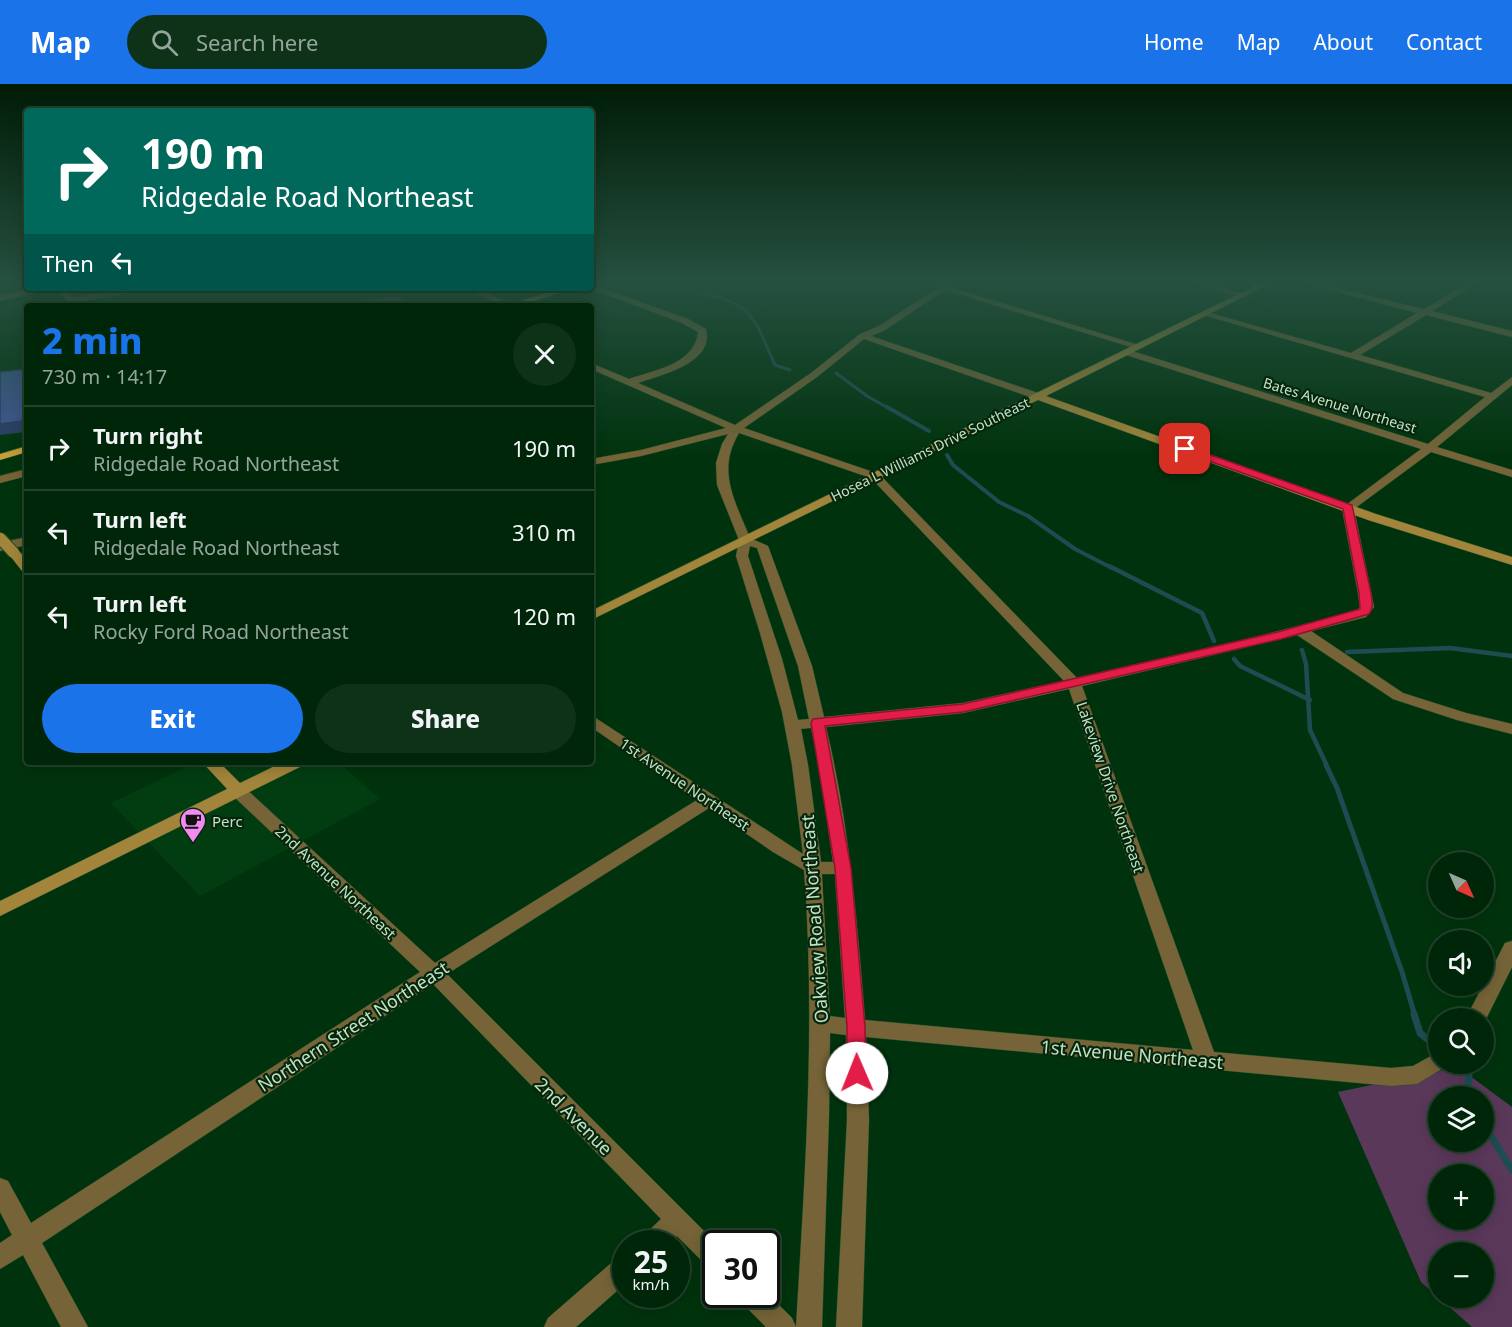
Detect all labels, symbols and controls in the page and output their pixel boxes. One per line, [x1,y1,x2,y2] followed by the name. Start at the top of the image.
[127,15,547,69] search box
[30,23,91,61] text: Map
[148,26,181,59] icon: search
[196,27,318,57] text: Search here
[1144,28,1204,56] text: Home
[1237,28,1280,56] text: Map
[1313,28,1373,56] text: About
[1406,28,1482,56] text: Contact
[141,124,265,181] text: 190 m
[42,132,120,210] icon: right
[141,178,474,215] text: Ridgedale Road Northeast
[106,246,139,279] icon: left
[42,248,94,278] text: Then
[42,316,143,365] text: 2 min
[513,323,576,386] button: close
[42,363,167,390] text: 730 m · 14:17
[1261,373,1419,437] street label: Bates Avenue Northeast
[827,392,1033,506] street label: Hosea L Williams Drive Southeast
[93,420,203,450] text: Turn right
[1159,423,1210,474] pin
[42,432,75,465] icon: right
[1168,432,1201,465] icon: arrive
[512,433,576,463] text: 190 m
[93,450,339,477] text: Ridgedale Road Northeast
[93,504,187,534] text: Turn left
[42,516,75,549] icon: left
[512,517,576,547] text: 310 m
[93,534,339,561] text: Ridgedale Road Northeast
[93,588,187,618] text: Turn left
[42,600,75,633] icon: left
[512,601,576,631] text: 120 m
[93,618,349,645] text: Rocky Ford Road Northeast
[42,684,303,753] button: Exit
[315,684,576,753] button: Share
[1072,699,1150,876] street label: Lakeview Drive Northeast
[616,733,754,835] street label: 1st Avenue Northeast
[178,806,208,844] cafe icon: Perc
[212,811,243,831] place label: Perc
[795,813,833,1024] street label: Oakview Road Northeast
[271,821,401,944] street label: 2nd Avenue Northeast
[1428,852,1494,918] north arrow
[1428,852,1494,1308] map controls
[1428,930,1494,996] button: sound
[253,955,453,1097] street label: Northern Street Northeast
[1428,1008,1494,1074] button: search
[1040,1034,1225,1074] street label: 1st Avenue Northeast
[825,1041,889,1105] position arrow
[530,1072,618,1160] street label: 2nd Avenue
[1428,1086,1494,1152] button: layers
[1428,1164,1494,1230] button: +
[702,1230,780,1308] speed limit sign: 30
[634,1241,668,1282] text: 25
[1428,1242,1494,1308] button: −
[633,1274,669,1294] text: km/h

